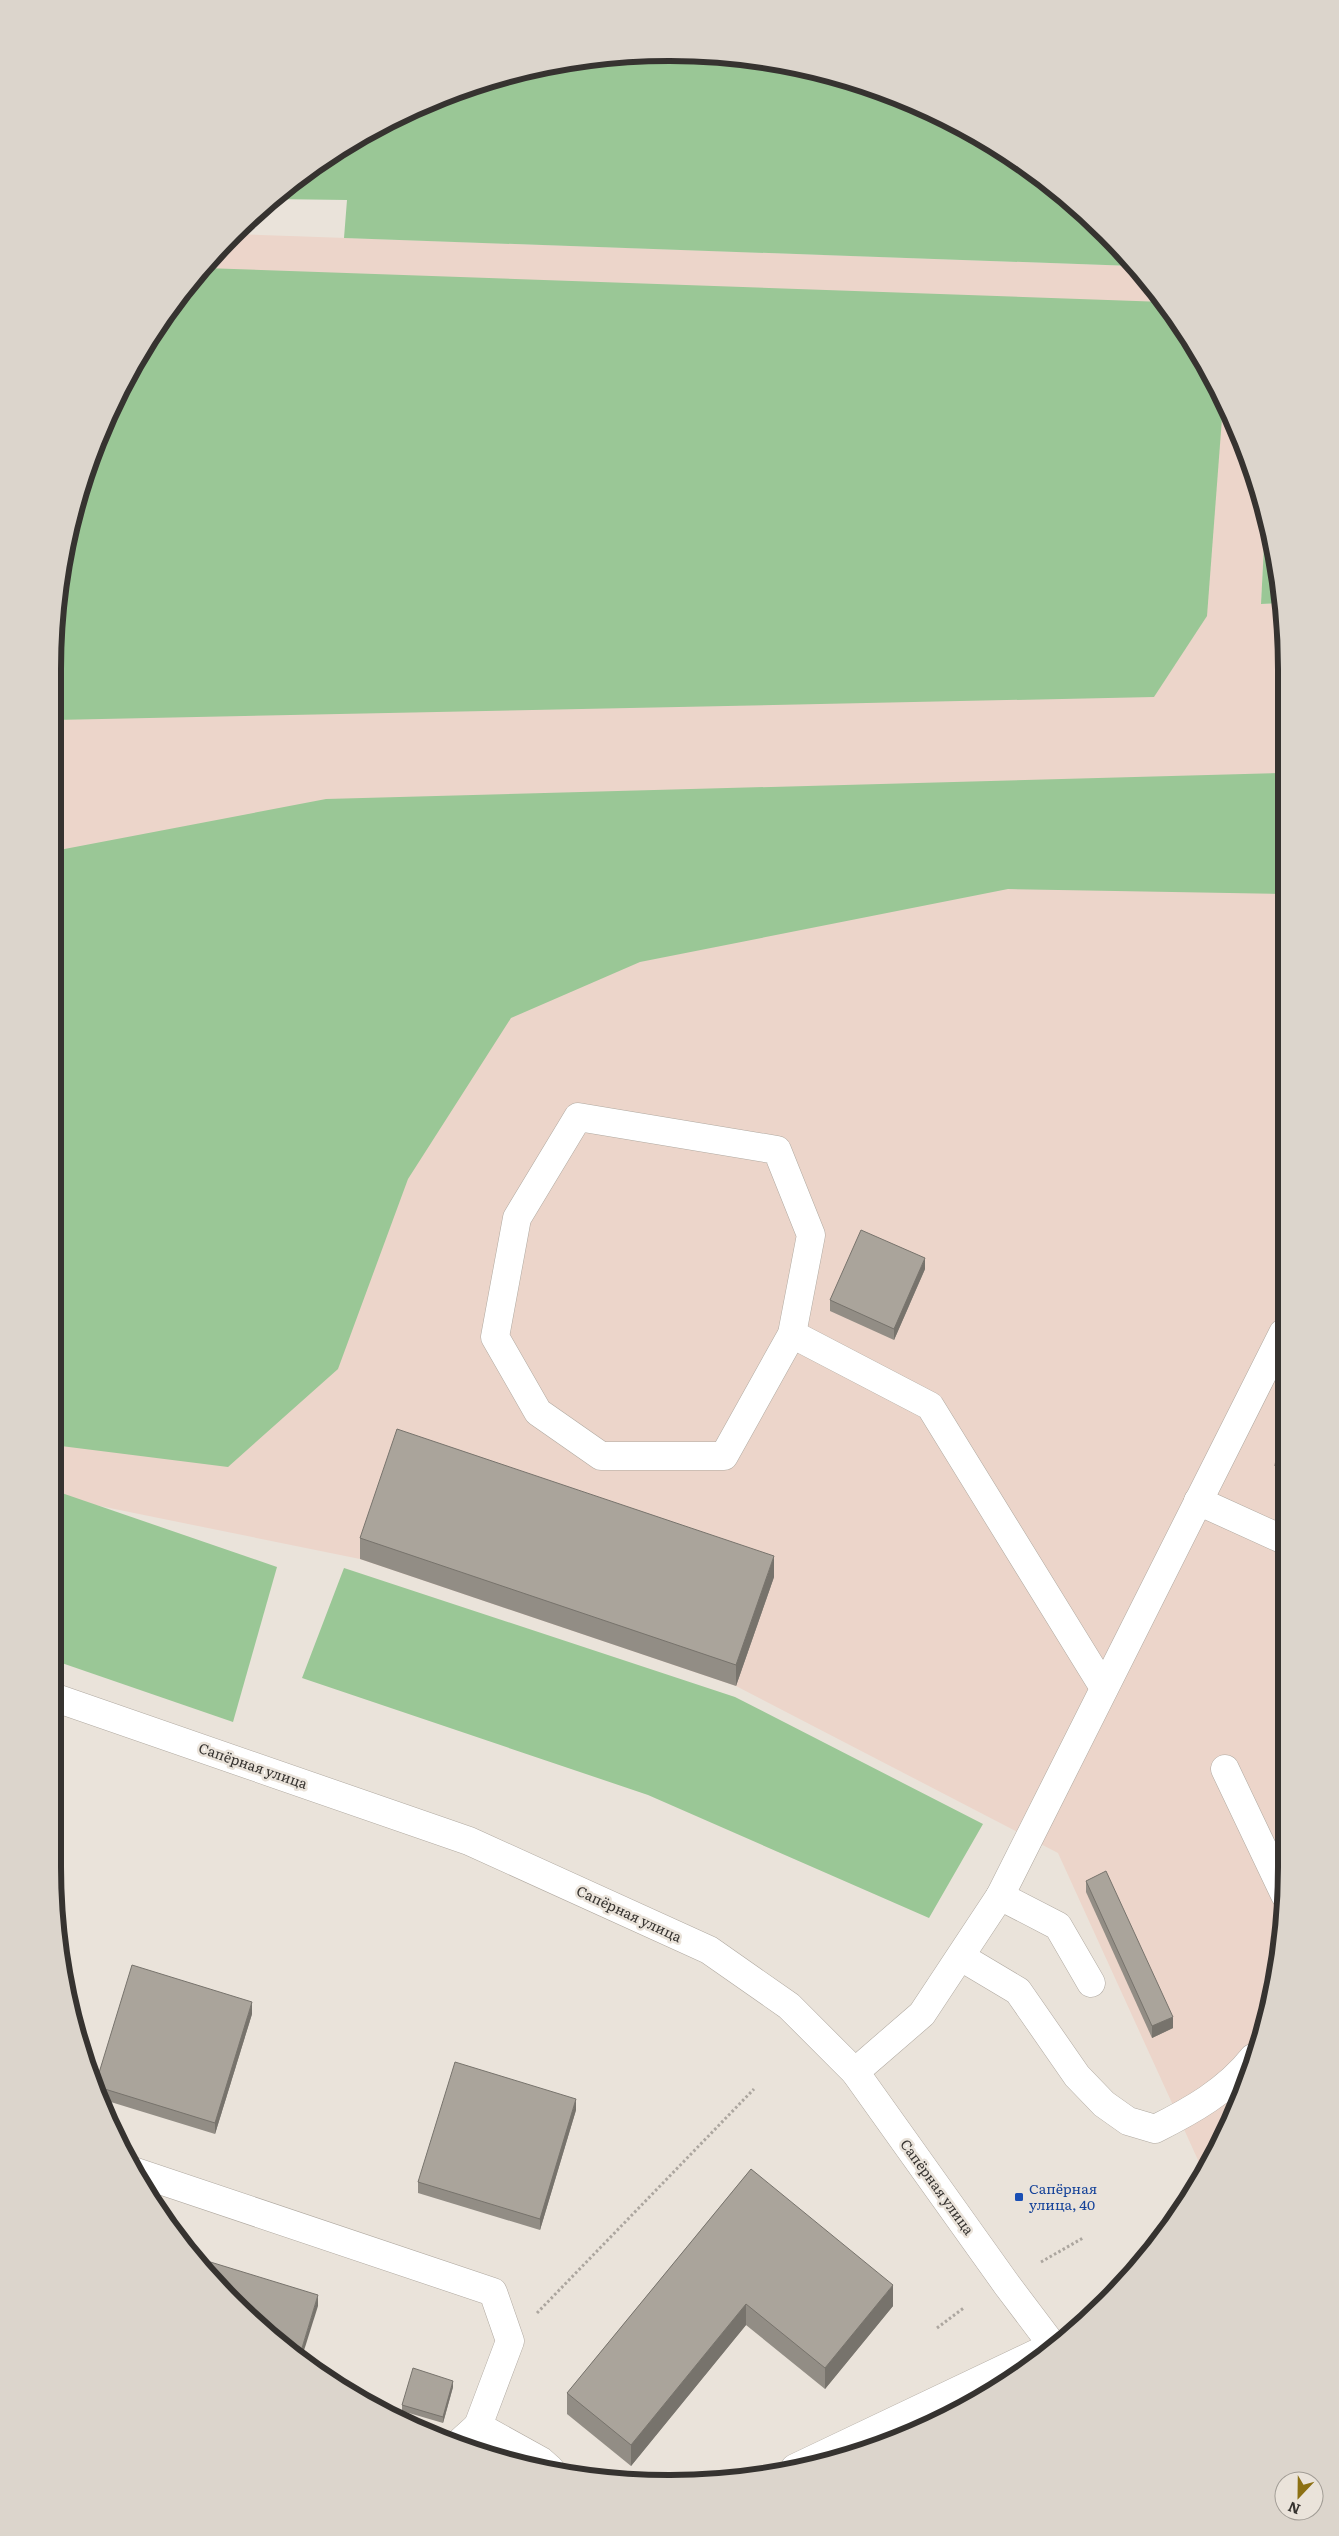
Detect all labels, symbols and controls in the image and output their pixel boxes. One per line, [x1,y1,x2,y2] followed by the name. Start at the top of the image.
[196,1737,311,1793] street label: Сапёрная улица
[574,1880,686,1946] street label: Сапёрная улица
[896,2134,980,2239] street label: Сапёрная улица
[1029,2178,1097,2214] place label: Сапёрная улица, 40
[1013,2191,1025,2203] marker: Сапёрная улица, 40
[1274,2471,1324,2521] north arrow
[1284,2497,1303,2520] text: N

